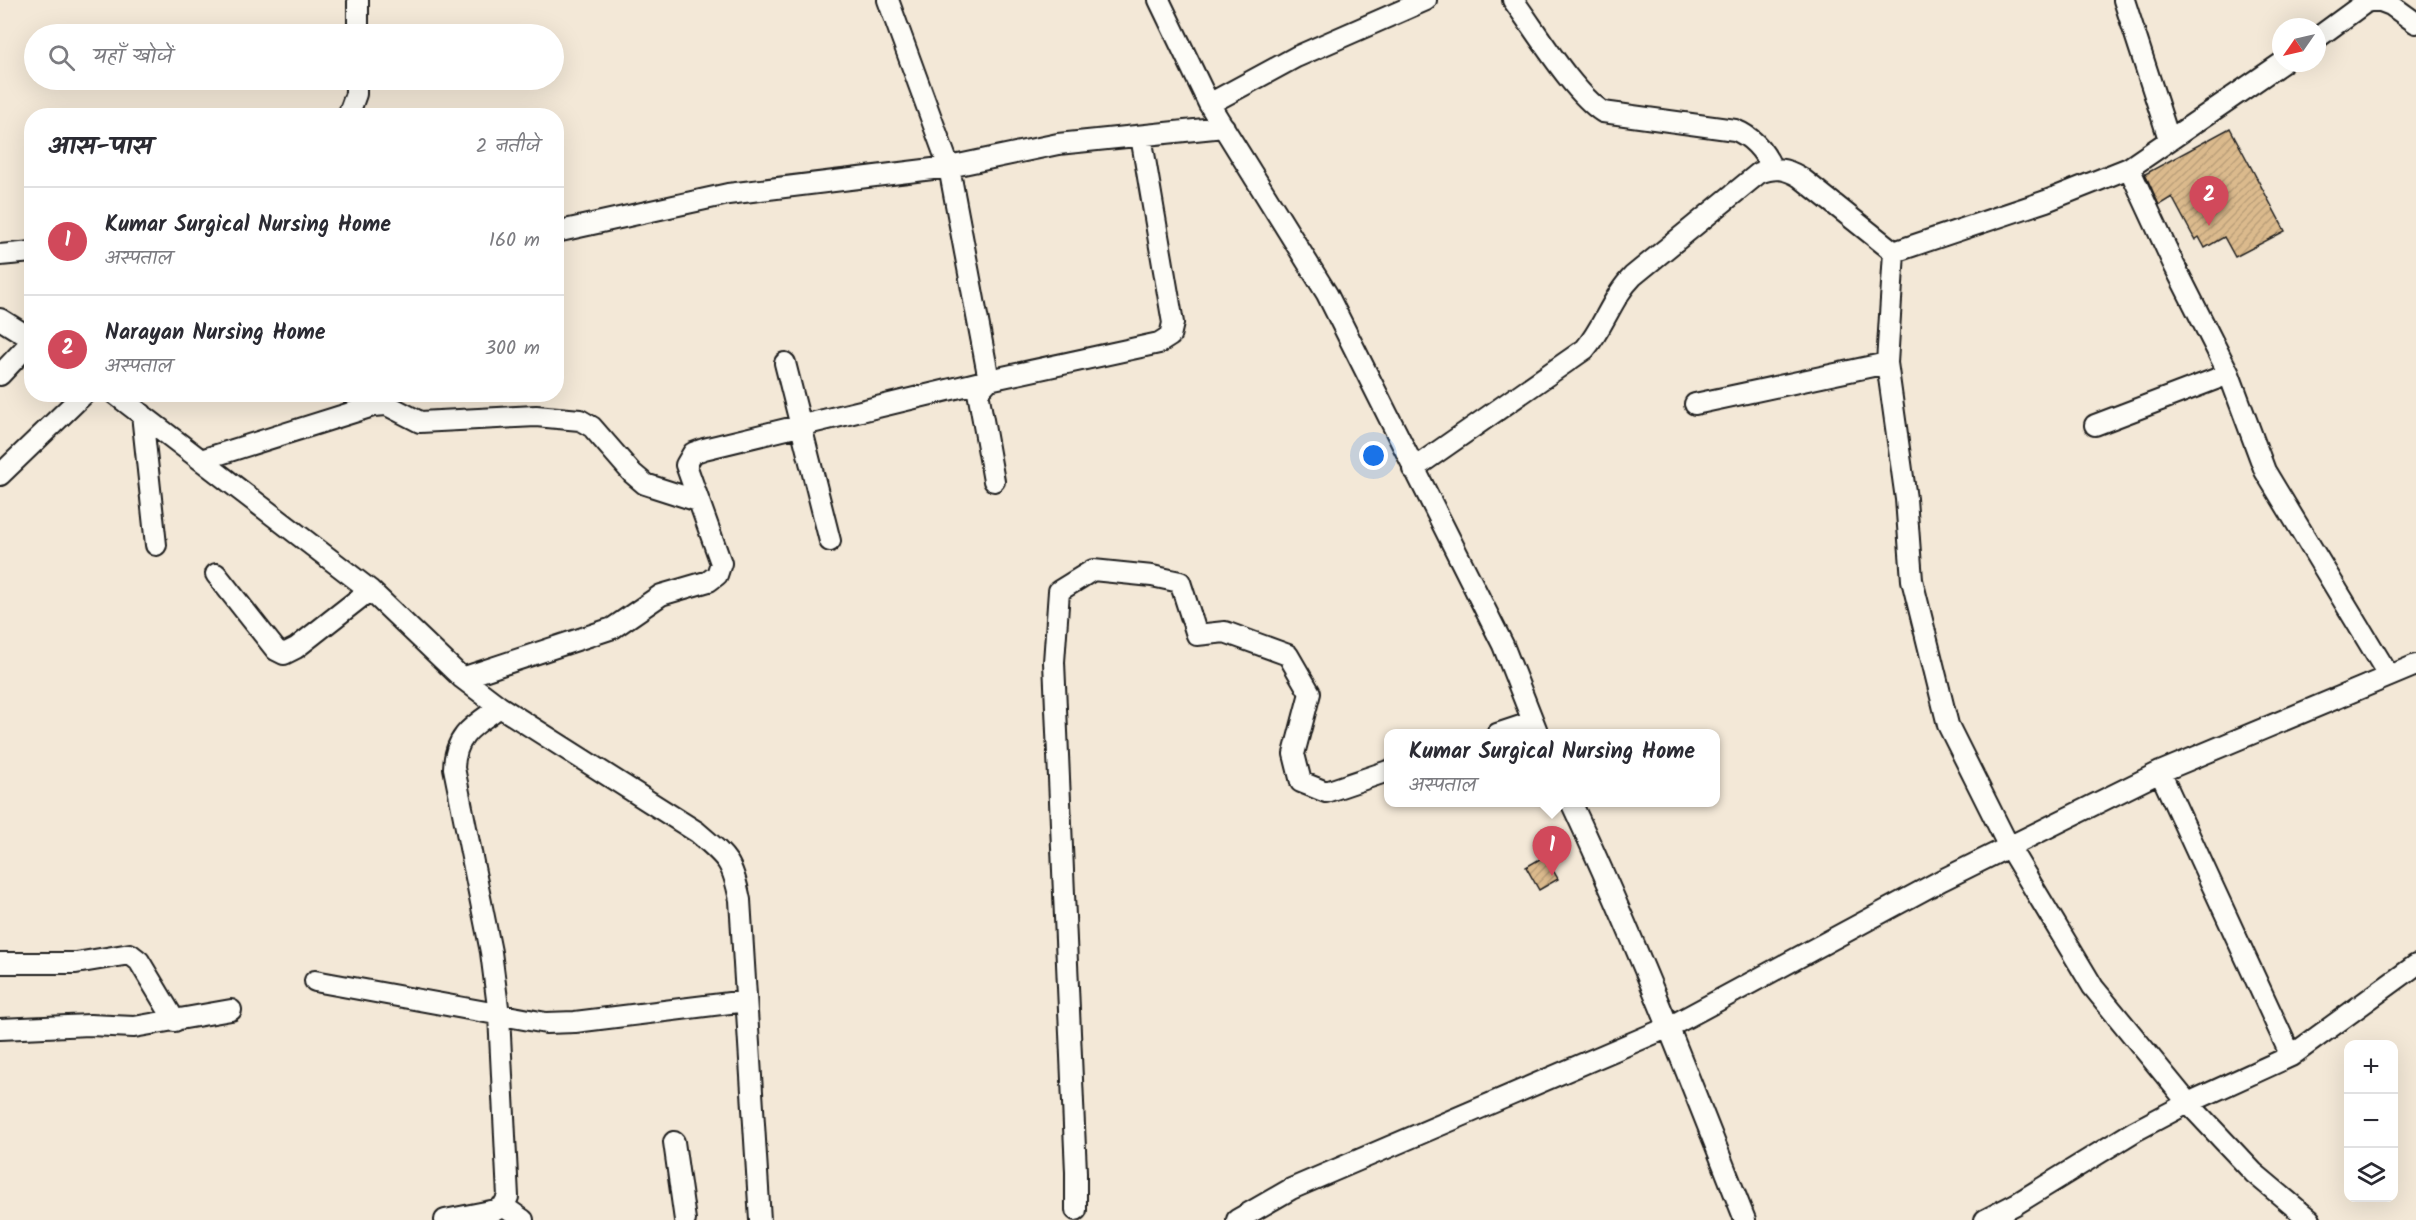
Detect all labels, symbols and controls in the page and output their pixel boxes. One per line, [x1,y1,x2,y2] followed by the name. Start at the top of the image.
[2272,18,2326,72] north arrow
[24,24,564,90] search box
[93,40,172,75] text: यहाँ खोजें
[45,41,78,74] icon: search
[48,126,152,168] text: आस-पास
[476,131,540,163] text: 2 नतीजे
[2190,176,2228,226] pin: 2
[105,208,391,243] text: Kumar Surgical Nursing Home
[64,225,71,257] text: 1
[489,225,540,257] text: 160 m
[105,243,172,275] text: अस्पताल
[105,316,326,351] text: Narayan Nursing Home
[62,333,73,365] text: 2
[485,333,540,365] text: 300 m
[105,351,172,383] text: अस्पताल
[1359,441,1388,470] your location
[1384,729,1720,807] popup
[1409,735,1695,770] text: Kumar Surgical Nursing Home
[1409,770,1476,802] text: अस्पताल
[1532,826,1572,876] pin: 1
[2344,1040,2398,1202] map controls
[2344,1040,2398,1094] button: +
[2344,1094,2398,1148] button: −
[2344,1148,2398,1202] button: layers

